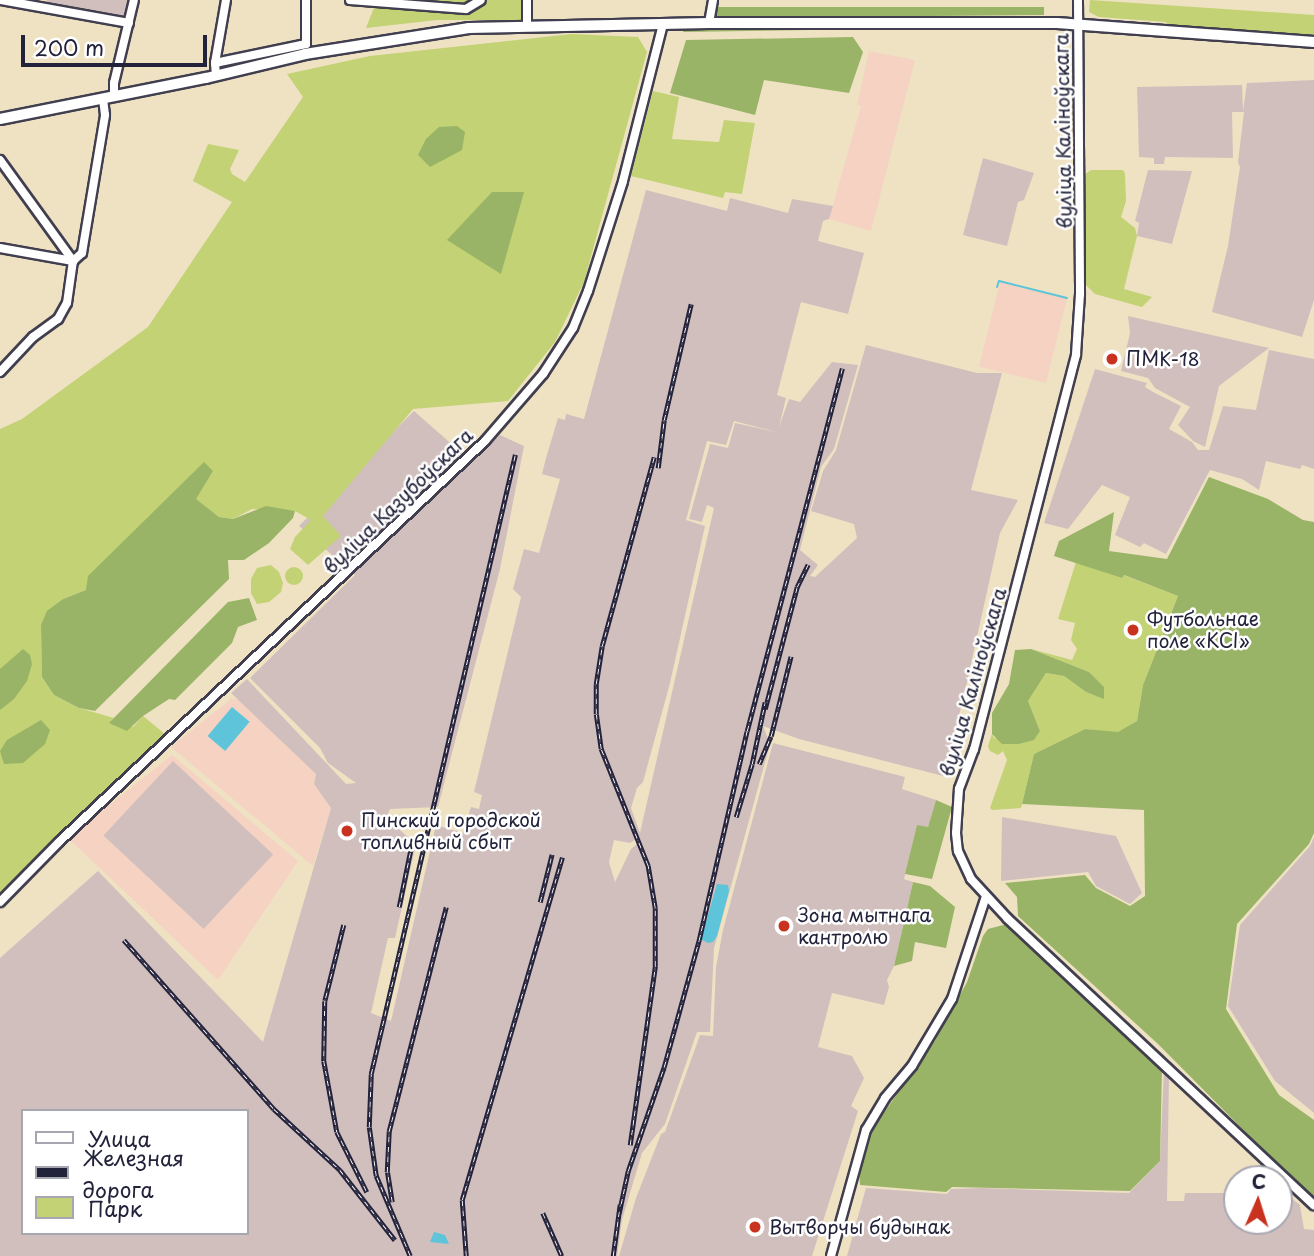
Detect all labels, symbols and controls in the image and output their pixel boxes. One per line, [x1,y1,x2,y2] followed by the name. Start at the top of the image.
[24,21,210,65] scale bar
[34,31,104,63] text: 200 m
[1050,34,1076,228] street label: вуліца Каліноўскага
[1126,348,1200,370] place label: ПМК-18
[1104,351,1120,367] marker: ПМК-18
[319,424,477,578] street label: вуліца Казубоўскага
[935,585,1011,779] street label: вуліца Каліноўскага
[1147,608,1259,652] place label: Футбольнае поле «КСІ»
[1125,622,1141,638] marker: Футбольнае поле «КСІ»
[361,809,542,853] place label: Пинский городской топливный сбыт
[339,823,355,839] marker: Пинский городской топливный сбыт
[798,904,932,948] place label: Зона мытнага кантролю
[776,918,792,934] marker: Зона мытнага кантролю
[21,1109,248,1235] legend
[88,1122,151,1154] text: Улица
[83,1141,184,1205] text: Железная дорога
[1223,1165,1293,1235] north arrow
[1251,1167,1267,1195] text: С
[88,1192,142,1224] text: Парк
[769,1216,951,1238] place label: Вытворчы будынак
[747,1219,763,1235] marker: Вытворчы будынак

